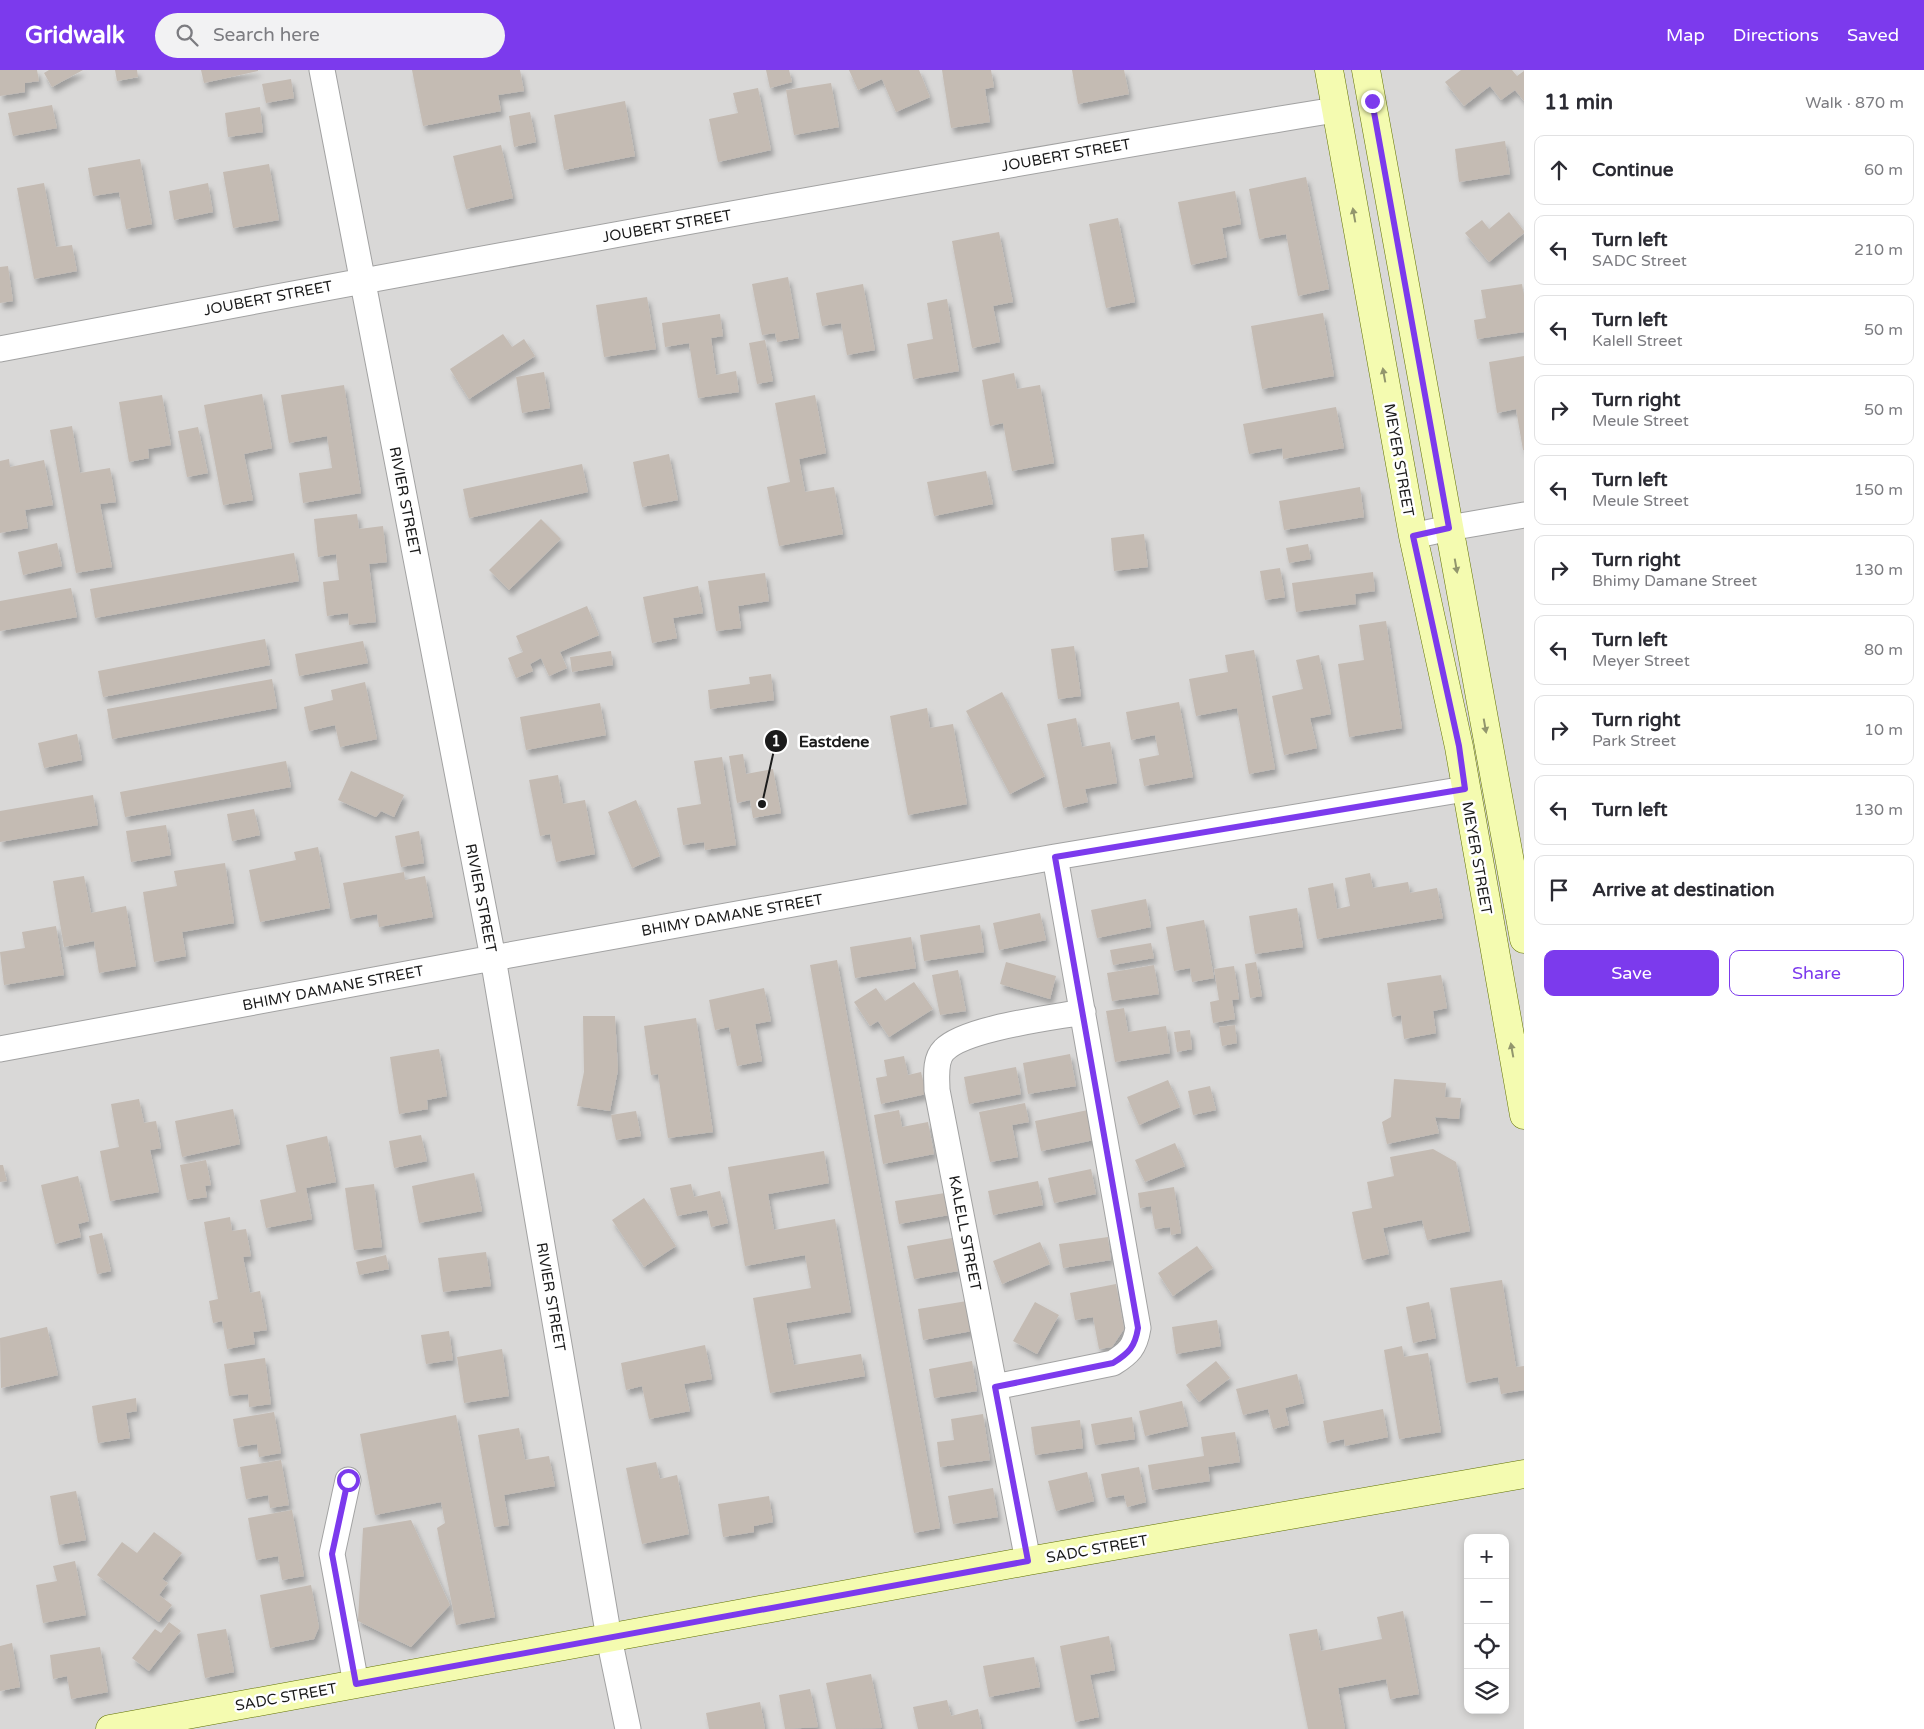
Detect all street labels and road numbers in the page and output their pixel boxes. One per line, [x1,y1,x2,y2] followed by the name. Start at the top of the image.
[1000,135,1132,175] street label: JOUBERT STREET
[601,206,733,246] street label: JOUBERT STREET
[202,277,334,319] street label: JOUBERT STREET
[1380,402,1418,518] street label: MEYER STREET
[386,445,424,557] street label: RIVIER STREET
[1458,800,1496,916] street label: MEYER STREET
[462,842,500,954] street label: RIVIER STREET
[640,890,824,940] street label: BHIMY DAMANE STREET
[241,962,425,1014] street label: BHIMY DAMANE STREET
[945,1174,985,1292] street label: KALELL STREET
[533,1241,569,1353] street label: RIVIER STREET
[1045,1531,1149,1567] street label: SADC STREET
[234,1679,338,1715] street label: SADC STREET

